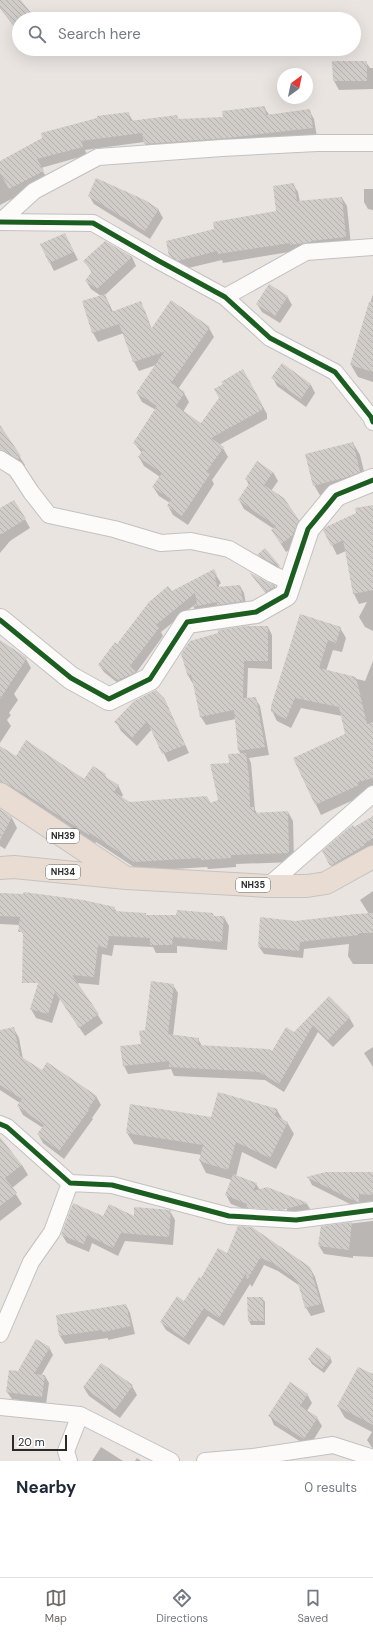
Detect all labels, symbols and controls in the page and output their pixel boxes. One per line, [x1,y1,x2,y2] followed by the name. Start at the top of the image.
[12,12,361,56] search box
[26,23,48,45] icon: search
[58,24,141,44] text: Search here
[277,68,313,104] north arrow
[47,829,79,843] road number: NH39
[46,865,80,879] road number: NH34
[236,878,270,892] road number: NH35
[12,1433,67,1452] scale bar
[18,1435,44,1449] text: 20 m
[16,1476,76,1498] text: Nearby
[304,1479,357,1496] text: 0 results
[45,1587,67,1625] tab: Map
[156,1587,208,1625] tab: Directions
[297,1587,328,1625] tab: Saved

